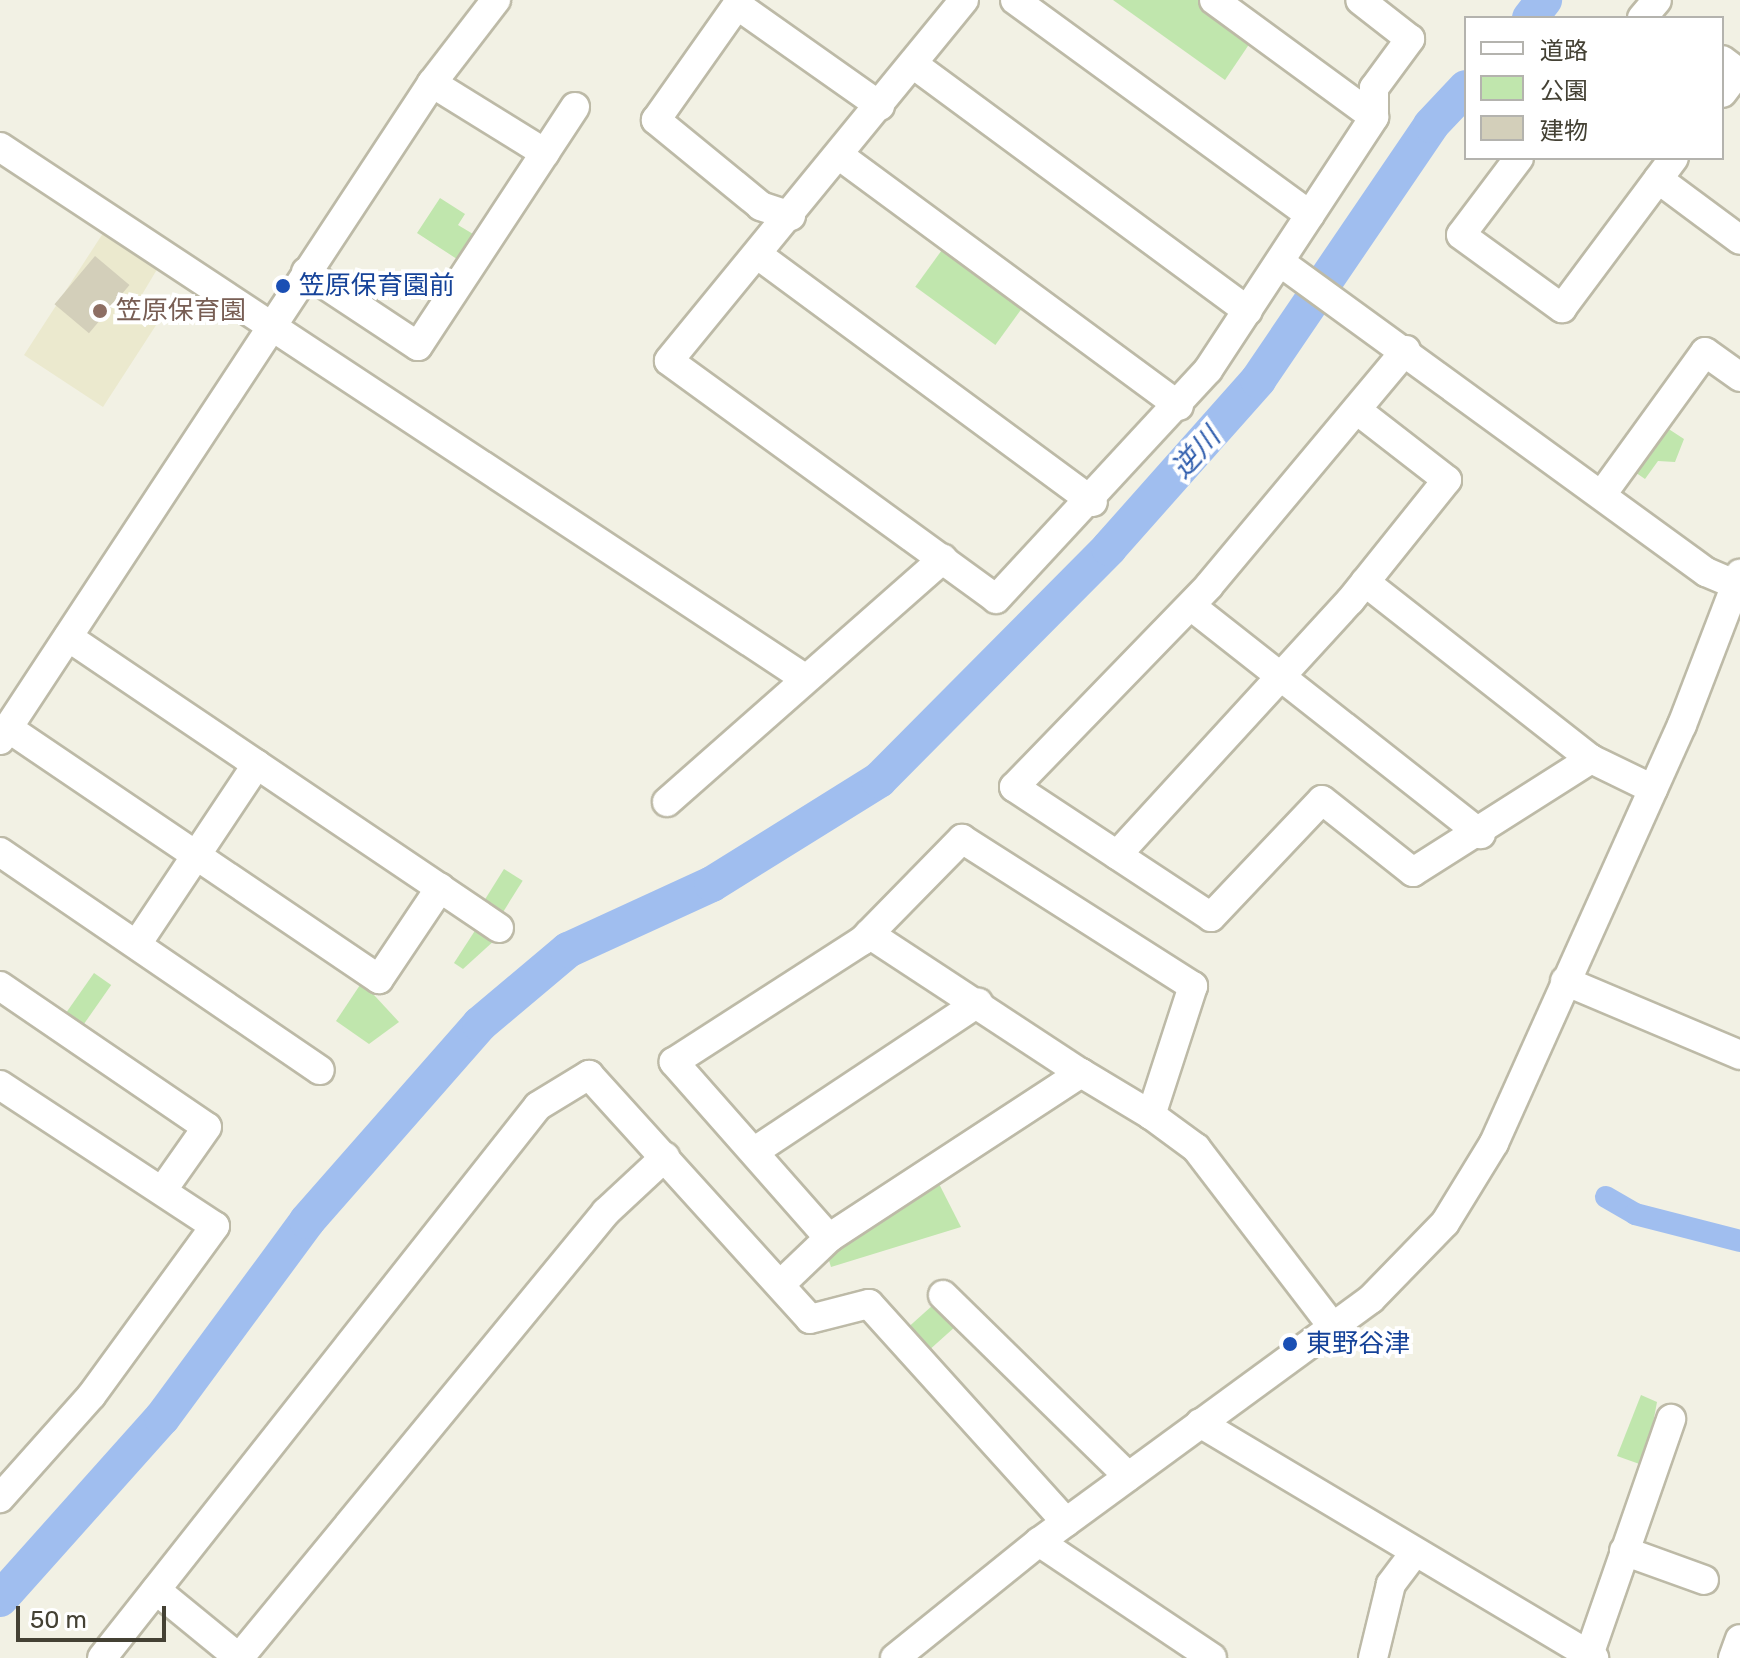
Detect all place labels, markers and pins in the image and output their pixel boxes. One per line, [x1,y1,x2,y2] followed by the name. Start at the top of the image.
[299,270,455,302] place label: 笠原保育園前
[274,277,292,295] marker: 笠原保育園前
[116,295,246,327] place label: 笠原保育園
[91,302,109,320] marker: 笠原保育園
[1306,1328,1410,1360] place label: 東野谷津
[1281,1335,1299,1353] marker: 東野谷津

